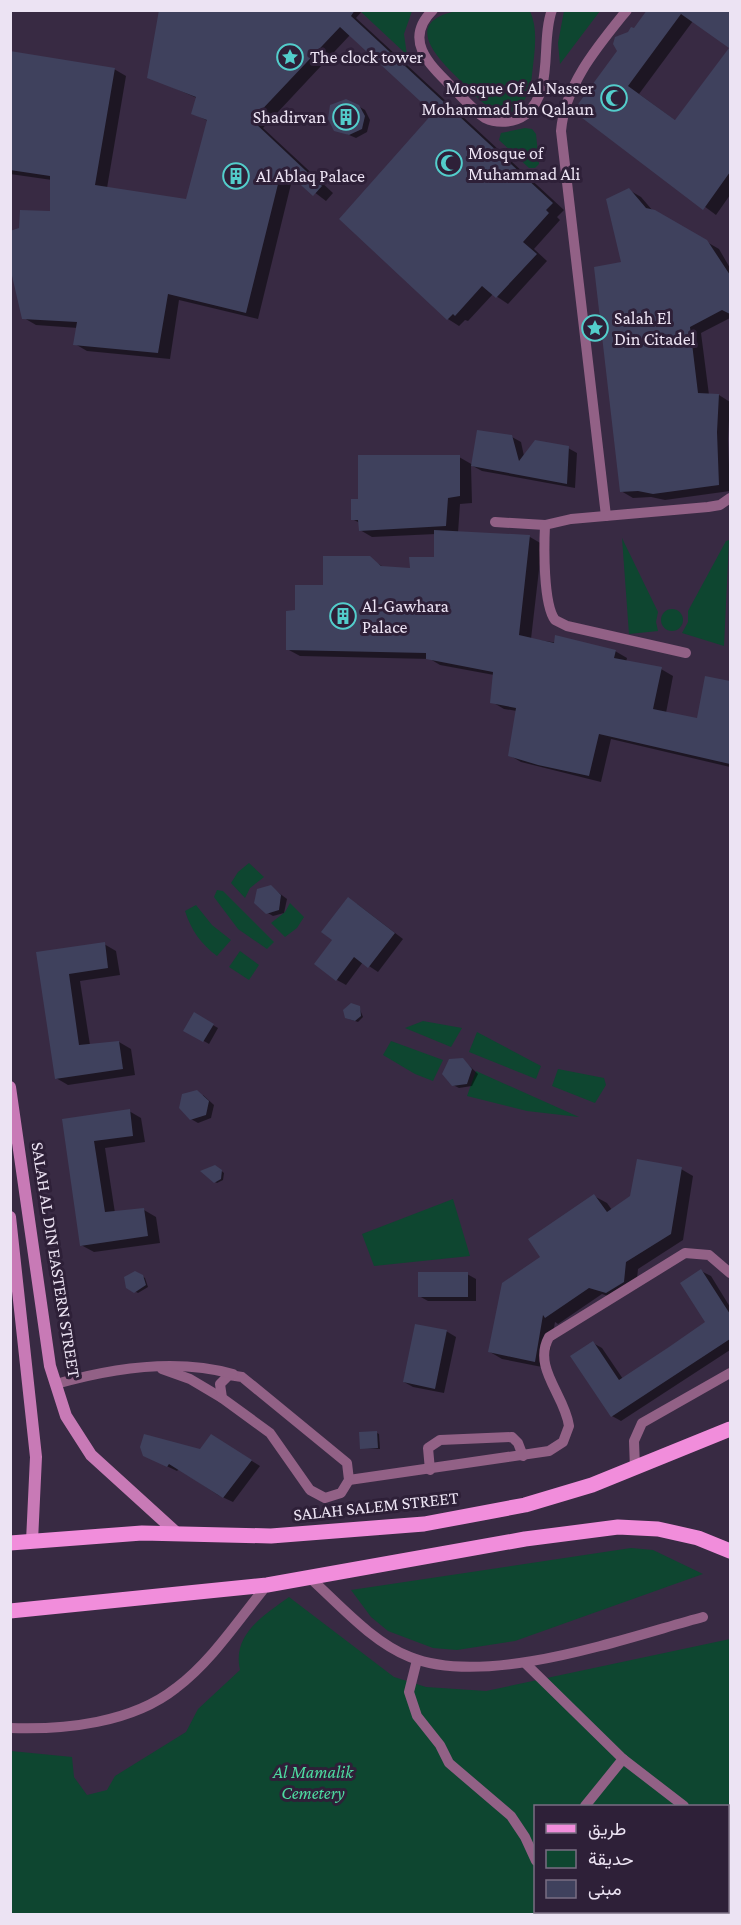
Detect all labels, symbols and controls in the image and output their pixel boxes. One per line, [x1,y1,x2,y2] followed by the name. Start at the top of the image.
[275,42,305,72] place icon: The clock tower
[310,47,424,67] place label: The clock tower
[422,78,595,119] place label: Mosque Of Al Nasser Mohammad Ibn Qalaun
[599,83,629,113] mosque icon: Mosque Of Al Nasser Mohammad Ibn Qalaun
[331,102,361,132] building icon: Shadirvan
[253,107,326,127] place label: Shadirvan
[468,143,581,184] place label: Mosque of Muhammad Ali
[434,148,464,178] mosque icon: Mosque of Muhammad Ali
[221,161,251,191] building icon: Al Ablaq Palace
[256,166,365,186] place label: Al Ablaq Palace
[614,308,696,349] place label: Salah El Din Citadel
[580,313,610,343] place icon: Salah El Din Citadel
[362,596,449,637] place label: Al-Gawhara Palace
[328,601,358,631] building icon: Al-Gawhara Palace
[27,1141,85,1380] street label: SALAH AL DIN EASTERN STREET
[292,1487,460,1525] street label: SALAH SALEM STREET
[272,1762,354,1803] park label: Al Mamalik Cemetery
[534,1805,729,1913] legend
[588,1819,626,1840] text: طريق
[588,1849,634,1869] text: حديقة
[588,1879,622,1900] text: مبنى

